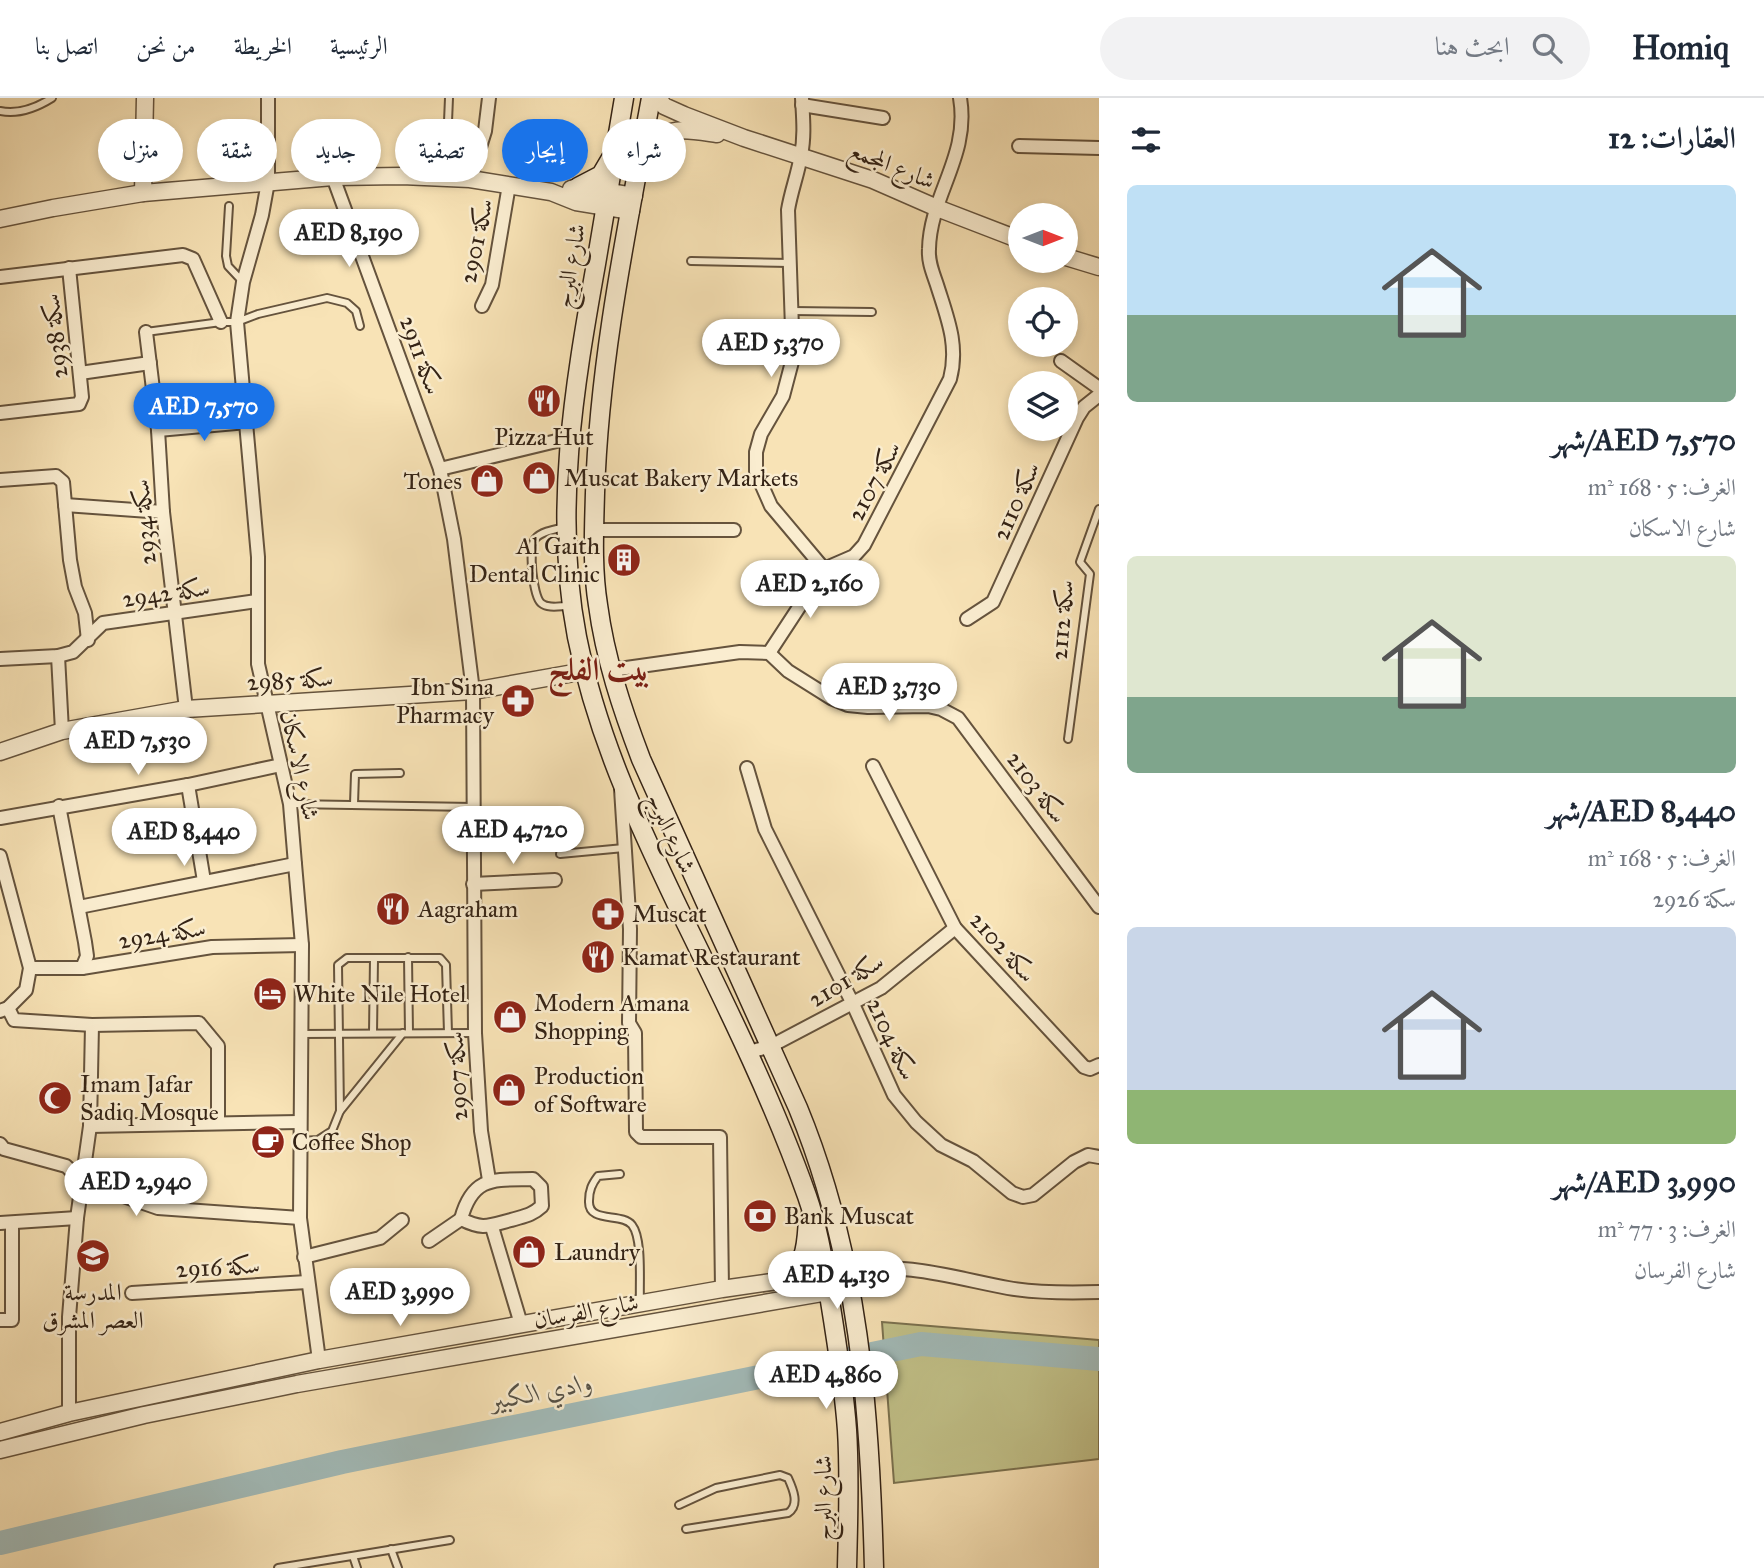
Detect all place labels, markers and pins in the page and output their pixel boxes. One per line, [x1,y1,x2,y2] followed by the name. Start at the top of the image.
[269,209,429,269] pin: AED 8,190
[691,320,851,379] pin: AED 5,370
[525,382,563,420] restaurant icon: Pizza Hut
[124,384,284,443] pin: AED 7,570
[494,422,594,452] place label: Pizza Hut
[520,459,558,497] shop icon: Muscat Bakery Markets
[468,462,506,500] shop icon: Tones
[564,463,798,493] place label: Muscat Bakery Markets
[404,466,462,496] place label: Tones
[469,531,600,589] place label: Al Gaith Dental Clinic
[605,541,643,579] building icon: Al Gaith Dental Clinic
[730,560,890,620] pin: AED 2,160
[809,664,969,723] pin: AED 3,730
[396,672,495,730] place label: Ibn Sina Pharmacy
[499,682,537,720] pharmacy icon: Ibn Sina Pharmacy
[58,718,218,777] pin: AED 7,530
[433,806,593,866] pin: AED 4,720
[104,808,264,868] pin: AED 8,440
[374,890,412,928] restaurant icon: Aagraham
[417,894,518,924] place label: Aagraham
[589,895,627,933] pharmacy icon: Muscat
[632,899,707,929] place label: Muscat
[579,938,617,976] restaurant icon: Kamat Restaurant
[622,942,801,972] place label: Kamat Restaurant
[251,975,289,1013] hotel icon: White Nile Hotel
[294,979,467,1009] place label: White Nile Hotel
[534,988,690,1046] place label: Modern Amana Shopping
[491,998,529,1036] shop icon: Modern Amana Shopping
[534,1061,647,1119] place label: Production of Software
[80,1069,219,1127] place label: Imam Jafar Sadiq Mosque
[490,1071,528,1109] shop icon: Production of Software
[36,1079,74,1117] mosque icon: Imam Jafar Sadiq Mosque
[249,1123,287,1161] cafe icon: Coffee Shop
[292,1127,411,1157] place label: Coffee Shop
[56,1158,216,1218] pin: AED 2,940
[741,1197,779,1235] bank icon: Bank Muscat
[784,1201,915,1231] place label: Bank Muscat
[510,1233,548,1271] shop icon: Laundry
[74,1237,112,1275] school or university icon: المدرسة العصر المشرق
[554,1237,641,1267] place label: Laundry
[757,1252,917,1311] pin: AED 4,130
[320,1268,480,1328] pin: AED 3,990
[42,1277,144,1336] place label: المدرسة العصر المشرق
[746,1352,906,1411] pin: AED 4,860

